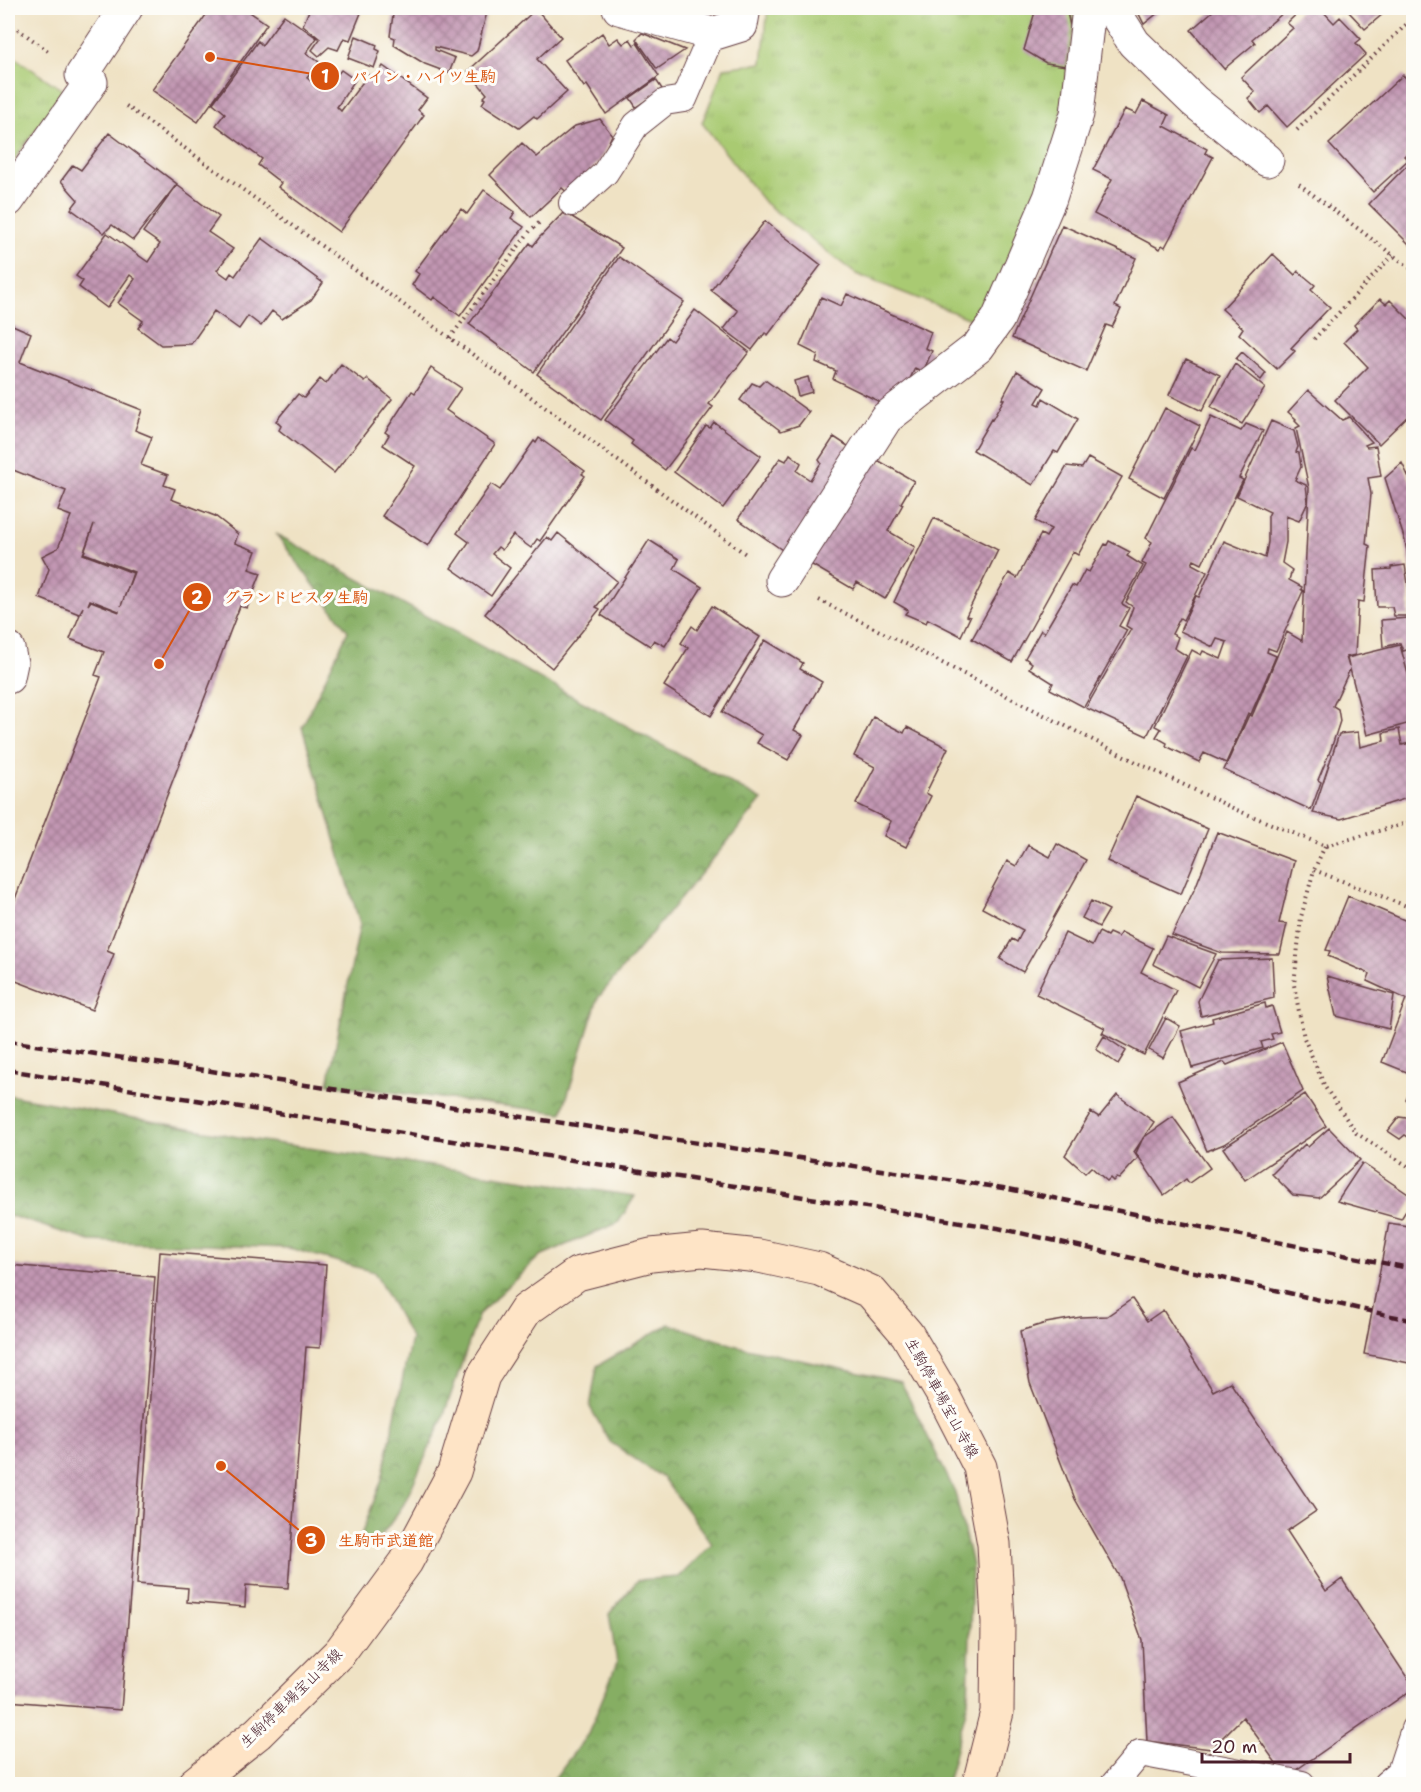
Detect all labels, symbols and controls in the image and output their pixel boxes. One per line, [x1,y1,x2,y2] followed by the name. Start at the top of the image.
[310,59,508,93] callout: パイン・ハイツ生駒
[321,65,329,89] text: 1
[352,66,496,87] text: パイン・ハイツ生駒
[182,580,380,614] callout: グランドビスタ生駒
[191,586,204,610] text: 2
[224,587,368,608] text: グランドビスタ生駒
[901,1334,983,1462] street label: 生駒停車場宝山寺線
[296,1523,446,1557] callout: 生駒市武道館
[305,1529,317,1553] text: 3
[338,1530,434,1551] text: 生駒市武道館
[235,1644,347,1752] street label: 生駒停車場宝山寺線
[1202,1726,1350,1764] scale bar
[1211,1735,1257,1759] text: 20 m

